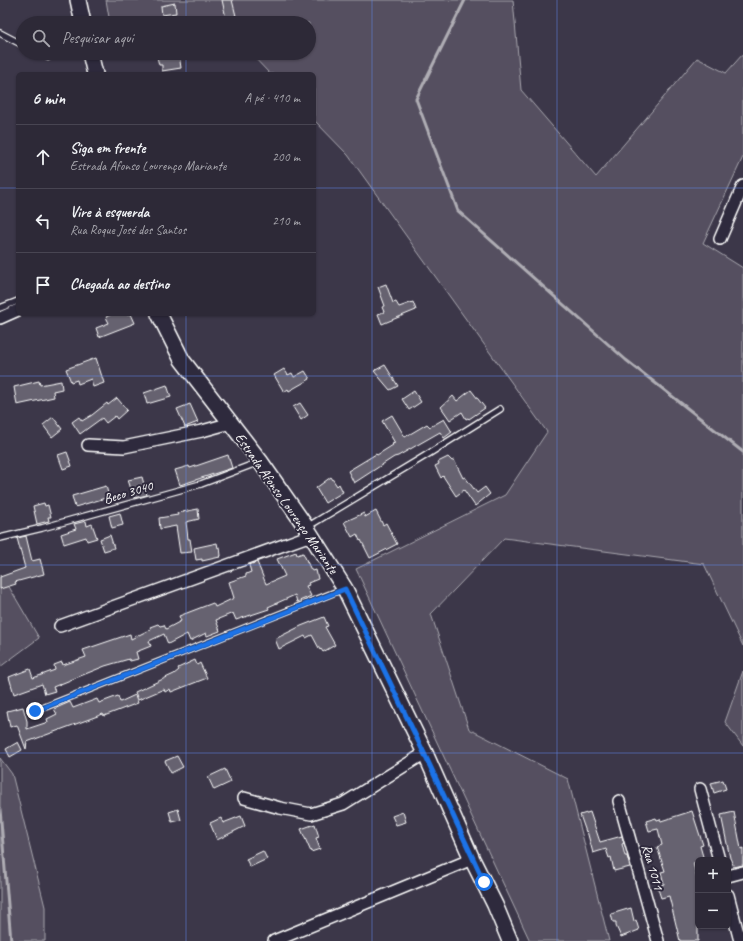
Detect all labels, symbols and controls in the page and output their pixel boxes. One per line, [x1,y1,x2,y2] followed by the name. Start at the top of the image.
[16,16,316,60] search box
[30,27,52,49] icon: search
[62,29,133,48] text: Pesquisar aqui
[32,88,65,109] text: 6 min
[244,90,300,106] text: A pé · 410 m
[70,139,146,158] text: Siga em frente
[32,146,54,168] icon: ahead
[272,149,300,165] text: 200 m
[70,158,226,174] text: Estrada Afonso Lourenço Mariante
[70,203,149,222] text: Vire à esquerda
[32,210,54,232] icon: left
[272,213,300,229] text: 210 m
[70,222,186,238] text: Rua Roque José dos Santos
[32,274,54,296] icon: arrive
[70,275,169,294] text: Chegada ao destino
[231,430,343,578] street label: Estrada Afonso Lourenço Mariante
[102,477,156,508] street label: Beco 3040
[26,702,44,720] route end
[638,842,667,892] street label: Rua 1011
[695,857,731,929] map controls
[695,857,731,893] button: +
[475,873,493,891] route start
[695,893,731,929] button: −

